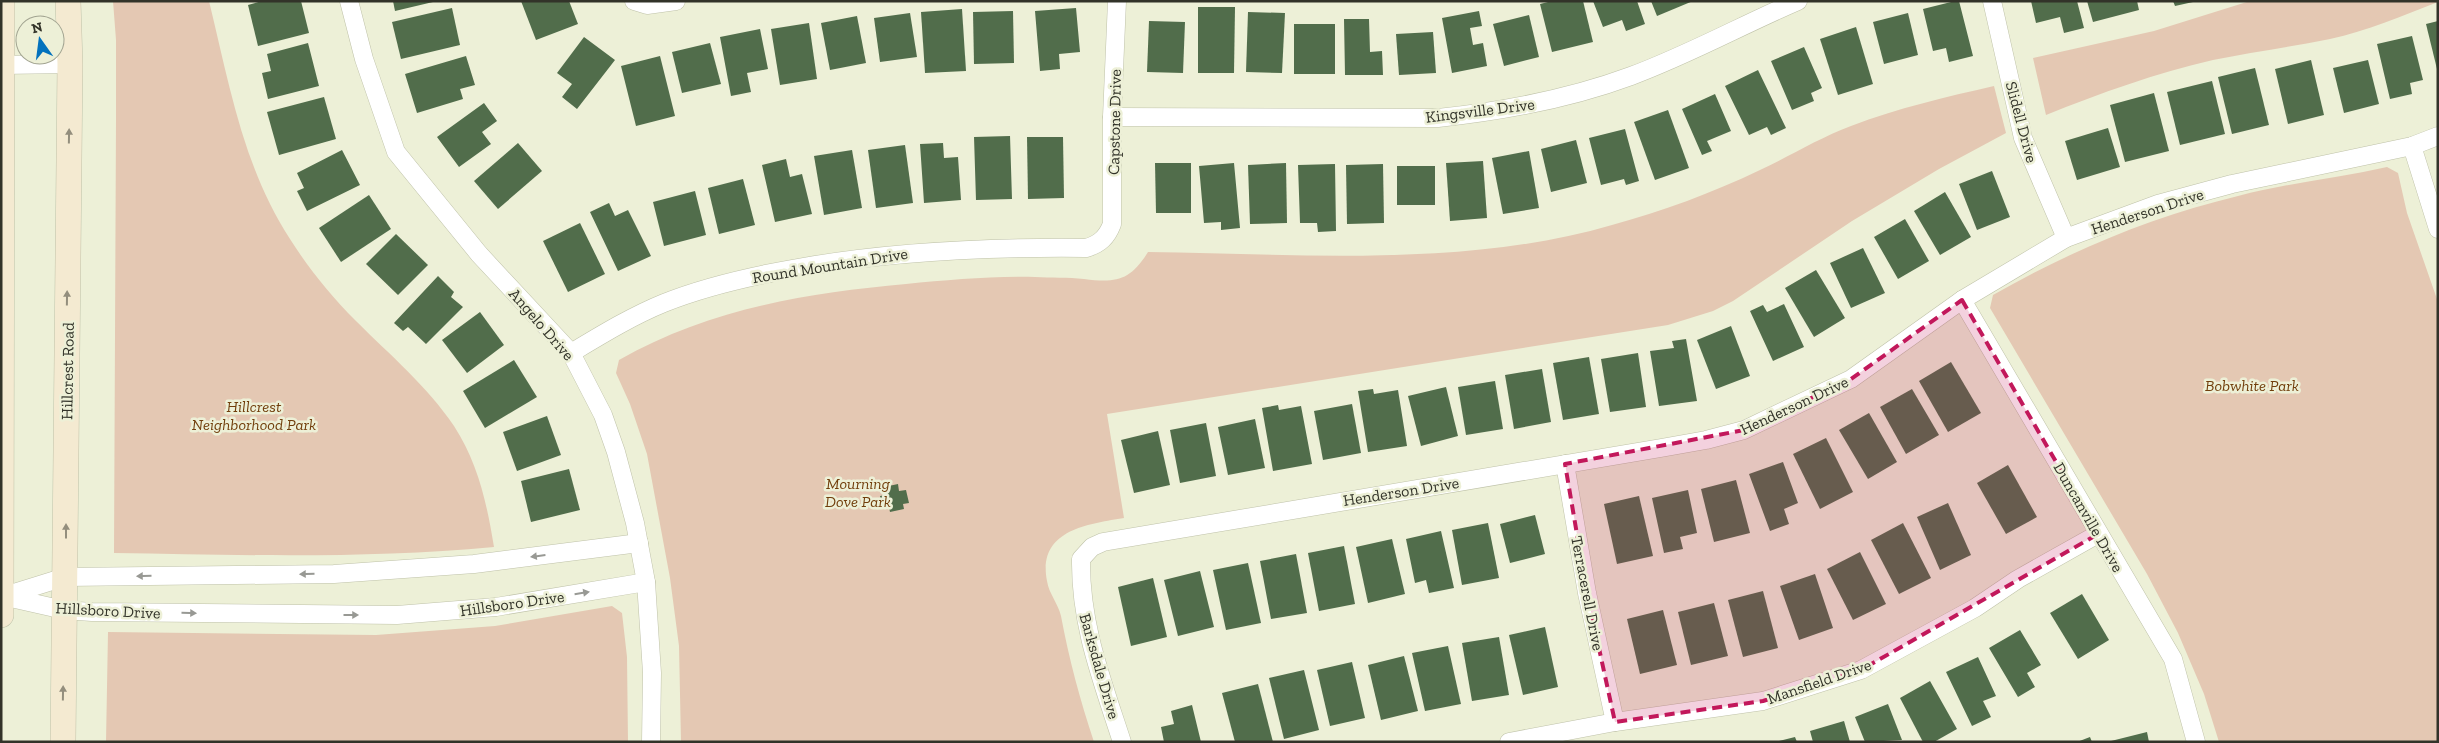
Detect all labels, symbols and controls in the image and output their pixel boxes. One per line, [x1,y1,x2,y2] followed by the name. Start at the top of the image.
[15,15,65,65] north arrow
[30,18,45,37] text: N
[1104,69,1125,175] street label: Capstone Drive
[2002,79,2041,165] street label: Slidell Drive
[1424,94,1536,127] street label: Kingsville Drive
[66,127,74,143] one-way arrow
[2089,184,2206,239] street label: Henderson Drive
[751,244,909,287] street label: Round Mountain Drive
[505,284,578,364] street label: Angelo Drive
[64,290,72,306] one-way arrow
[57,322,78,420] street label: Hillcrest Road
[1737,372,1851,439] street label: Henderson Drive
[2205,376,2299,395] park label: Bobwhite Park
[192,397,316,434] park label: Hillcrest Neighborhood Park
[2050,459,2128,575] street label: Duncanville Drive
[1342,473,1460,510] street label: Henderson Drive
[825,474,891,511] park label: Mourning Dove Park
[62,522,70,538] one-way arrow
[1567,534,1608,652] street label: Terracerell Drive
[530,552,546,560] one-way arrow
[299,570,315,578] one-way arrow
[136,572,152,580] one-way arrow
[459,587,565,620] street label: Hillsboro Drive
[575,588,591,596] one-way arrow
[55,598,161,623] street label: Hillsboro Drive
[181,610,197,618] one-way arrow
[344,611,360,619] one-way arrow
[1075,611,1124,721] street label: Barksdale Drive
[1765,655,1874,708] street label: Mansfield Drive
[59,685,67,701] one-way arrow

